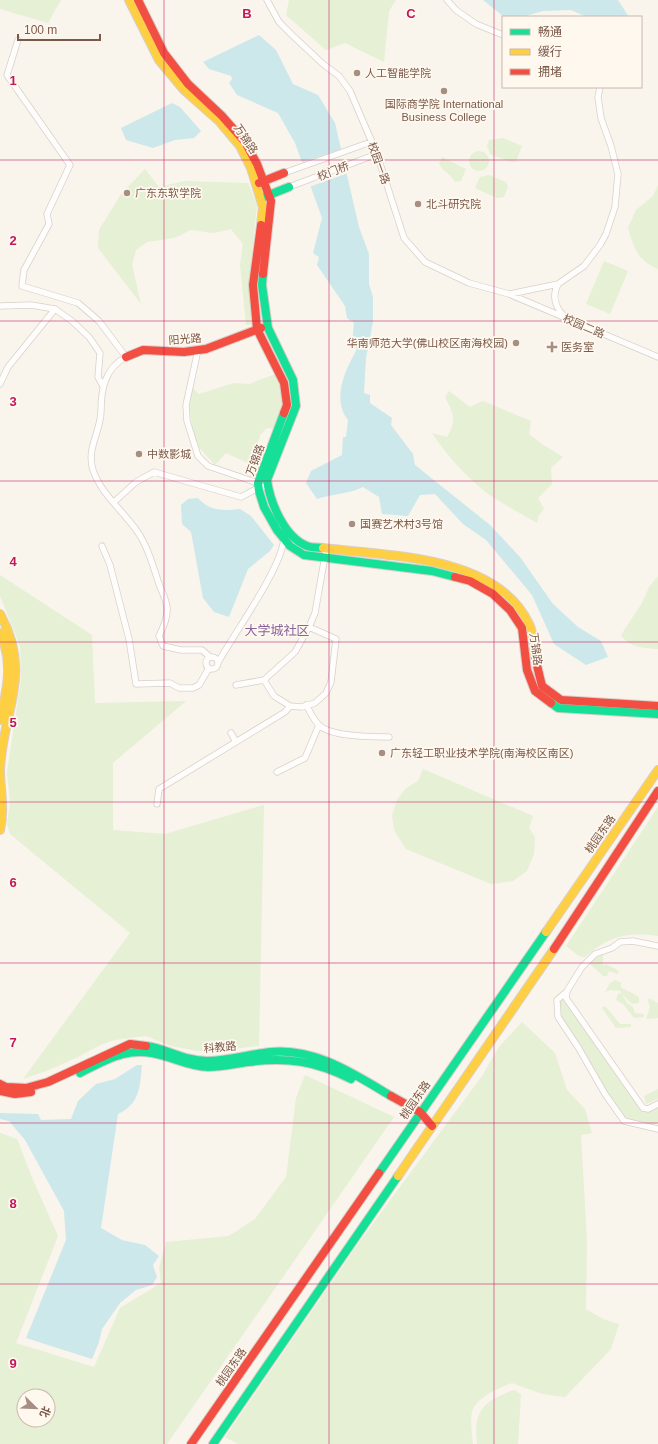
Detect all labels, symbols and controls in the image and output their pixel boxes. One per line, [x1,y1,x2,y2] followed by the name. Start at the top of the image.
[242,6,252,21] text: B
[406,6,416,21] text: C
[18,16,100,42] scale bar
[502,16,642,88] legend
[24,23,57,37] text: 100 m
[538,25,562,39] text: 畅通
[538,45,562,59] text: 缓行
[538,65,562,79] text: 拥堵
[365,67,431,79] place label: 人工智能学院
[352,68,362,78] marker: 人工智能学院
[9,73,17,88] text: 1
[439,86,449,96] marker: 国际商学院 International Business College
[385,98,503,123] place label: 国际商学院 International Business College
[232,122,260,156] street label: 万锦路
[366,140,392,186] street label: 校园一路
[315,159,351,183] street label: 校门桥
[135,187,201,199] place label: 广东东软学院
[122,188,132,198] marker: 广东东软学院
[426,198,481,210] place label: 北斗研究院
[413,199,423,209] marker: 北斗研究院
[9,233,17,248] text: 2
[561,312,607,340] street label: 校园二路
[168,332,202,346] street label: 阳光路
[347,337,508,349] place label: 华南师范大学(佛山校区南海校园)
[511,338,521,348] marker: 华南师范大学(佛山校区南海校园)
[546,341,558,353] marker: 医务室
[561,341,594,353] place label: 医务室
[9,394,17,409] text: 3
[244,442,266,478] street label: 万锦路
[147,448,191,460] place label: 中数影城
[134,449,144,459] marker: 中数影城
[360,518,443,530] place label: 国赛艺术村3号馆
[347,519,357,529] marker: 国赛艺术村3号馆
[9,554,17,569] text: 4
[244,623,310,638] district label: 大学城社区
[528,632,544,666] street label: 万锦路
[9,715,17,730] text: 5
[390,747,573,759] place label: 广东轻工职业技术学院(南海校区南区)
[377,748,387,758] marker: 广东轻工职业技术学院(南海校区南区)
[582,813,618,855] street label: 桃园东路
[9,875,17,890] text: 6
[9,1035,17,1050] text: 7
[203,1040,237,1054] street label: 科教路
[397,1079,433,1121] street label: 桃园东路
[9,1196,17,1211] text: 8
[213,1346,249,1388] street label: 桃园东路
[9,1356,17,1371] text: 9
[16,1388,56,1428] north arrow
[38,1405,53,1419] text: 北

